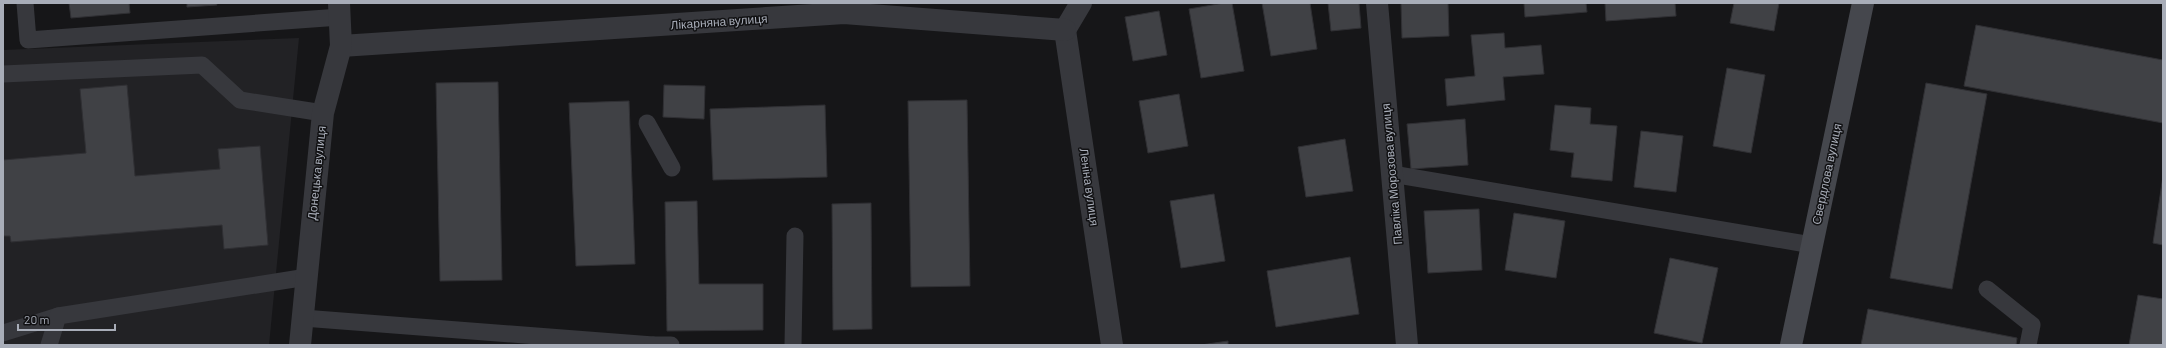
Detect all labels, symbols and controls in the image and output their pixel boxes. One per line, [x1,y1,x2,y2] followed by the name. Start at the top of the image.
[670,11,768,32] street label: Лікарняна вулиця
[1378,103,1405,245] street label: Павліка Морозова вулиця
[1808,122,1845,226] street label: Свердлова вулиця
[304,125,329,221] street label: Донецька вулиця
[1077,147,1102,227] street label: Леніна вулиця
[18,306,115,332] scale bar
[24,312,50,326] text: 20 m

